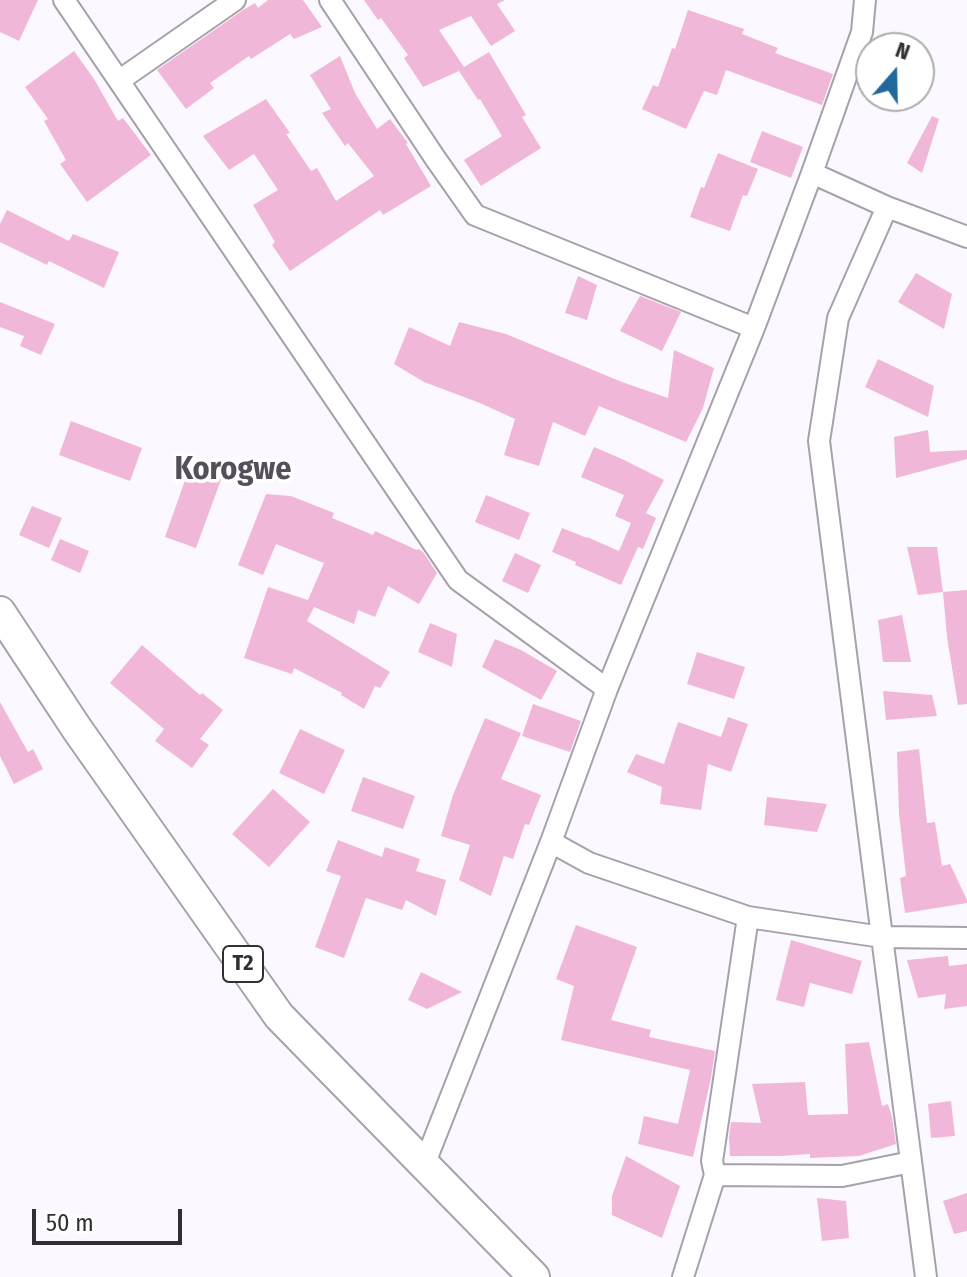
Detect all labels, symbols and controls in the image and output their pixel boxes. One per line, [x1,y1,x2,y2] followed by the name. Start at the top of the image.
[855,32,935,112] north arrow
[892,36,914,66] text: N
[174,451,292,489] district label: Korogwe
[223,946,263,982] road number: T2
[36,1193,186,1243] scale bar
[46,1209,94,1237] text: 50 m

